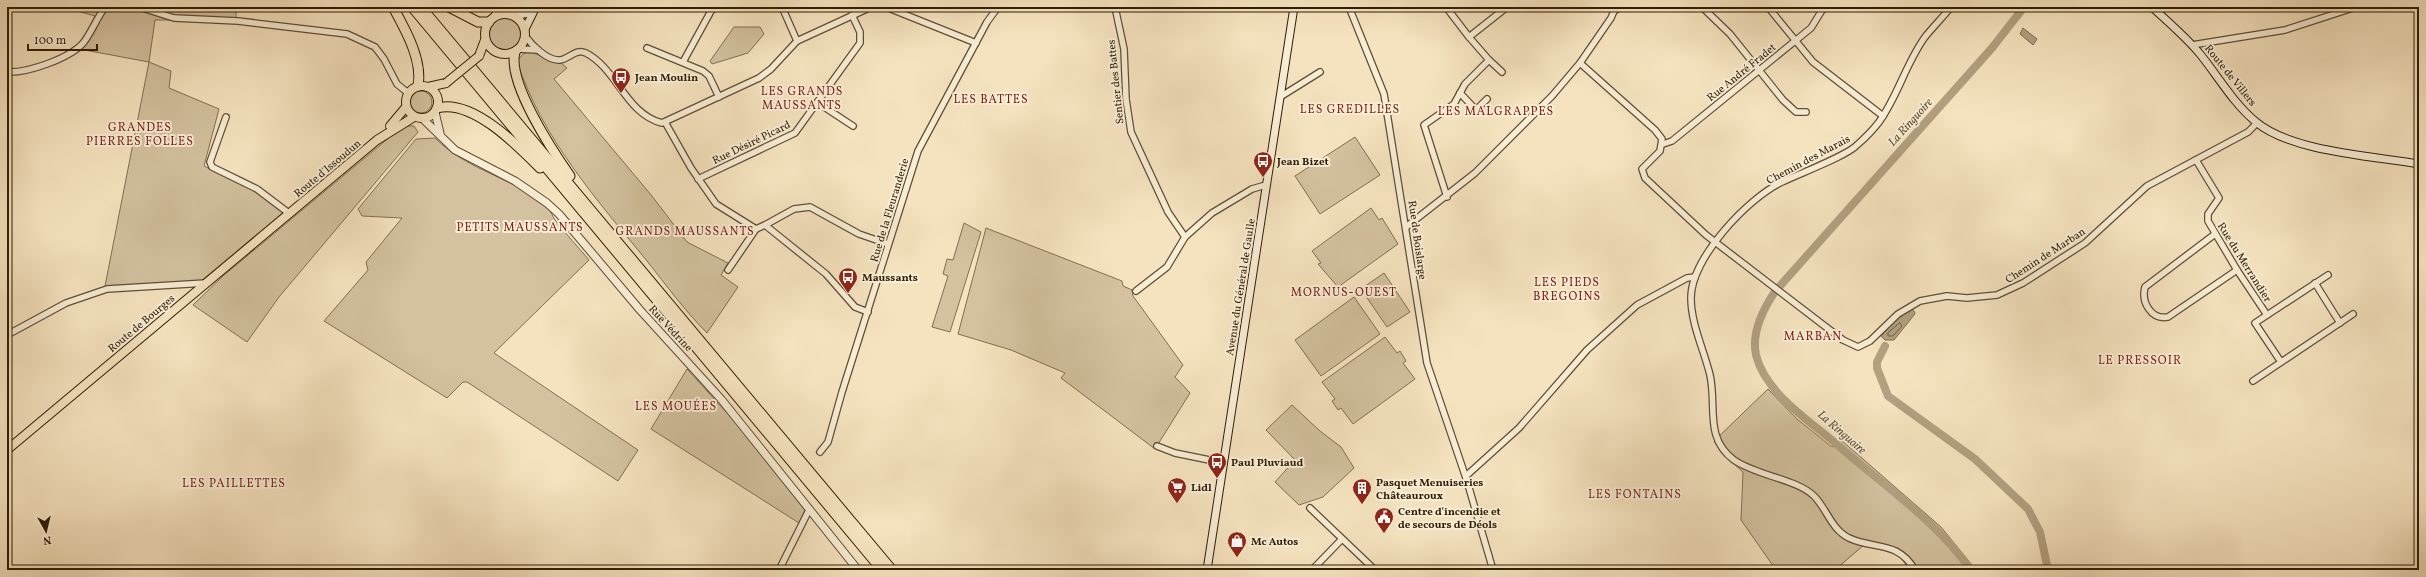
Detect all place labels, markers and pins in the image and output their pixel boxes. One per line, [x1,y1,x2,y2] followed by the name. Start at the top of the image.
[610,66,632,94] bus stop icon: Jean Moulin
[634,71,698,86] place label: Jean Moulin
[1252,150,1274,178] bus stop icon: Jean Bizet
[1276,155,1329,170] place label: Jean Bizet
[837,266,859,294] bus stop icon: Maussants
[862,271,918,286] place label: Maussants
[1206,451,1228,479] bus stop icon: Paul Pluviaud
[1231,456,1303,471] place label: Paul Pluviaud
[1166,476,1188,504] supermarket icon: Lidl
[1376,476,1483,504] place label: Pasquet Menuiseries Châteauroux
[1351,477,1373,505] building icon: Pasquet Menuiseries Châteauroux
[1191,481,1212,496] place label: Lidl
[1398,505,1501,533] place label: Centre d'incendie et de secours de Déols
[1373,506,1395,534] public building icon: Centre d'incendie et de secours de Déols
[1226,530,1248,558] shop icon: Mc Autos
[1251,535,1298,550] place label: Mc Autos

